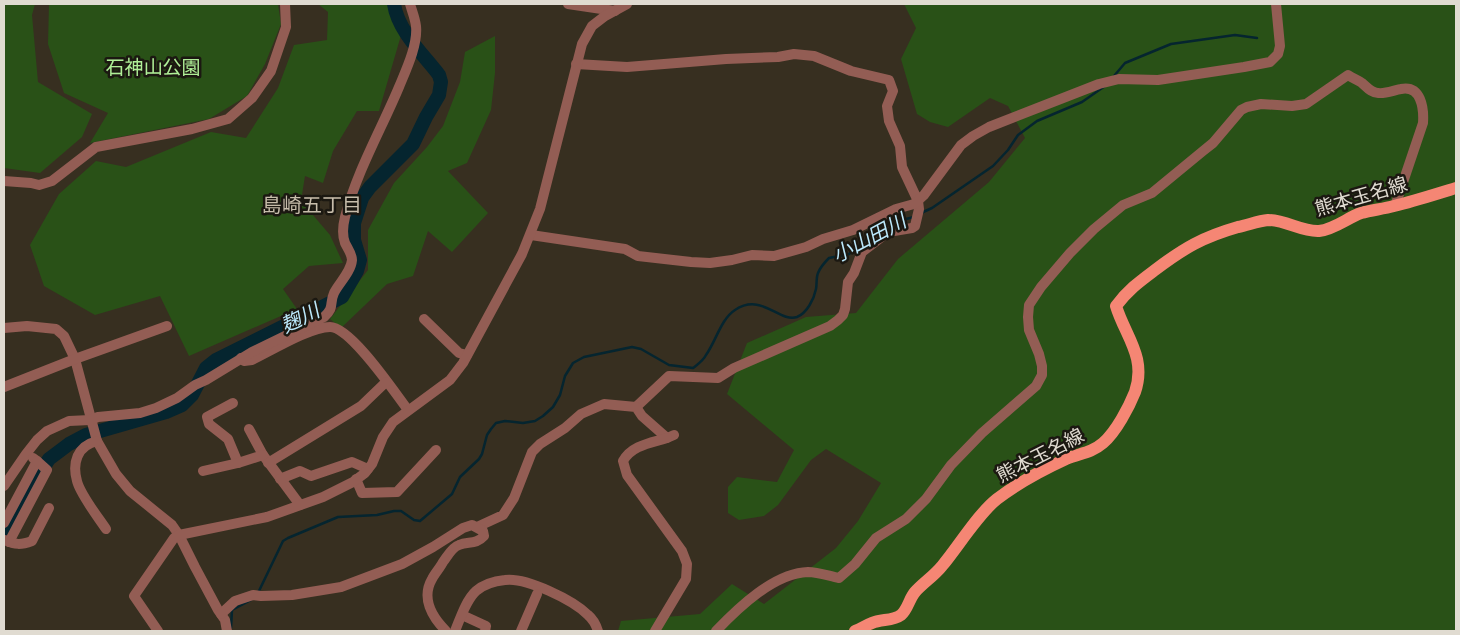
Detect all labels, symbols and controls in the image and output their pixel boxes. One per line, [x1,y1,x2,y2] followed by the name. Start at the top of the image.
[105,57,201,79] park label: 石神山公園
[1313,173,1410,221] street label: 熊本玉名線
[262,194,362,217] district label: 島崎五丁目
[829,209,912,267] water label: 小山田川
[277,298,325,338] water label: 麹川
[993,425,1088,487] street label: 熊本玉名線

